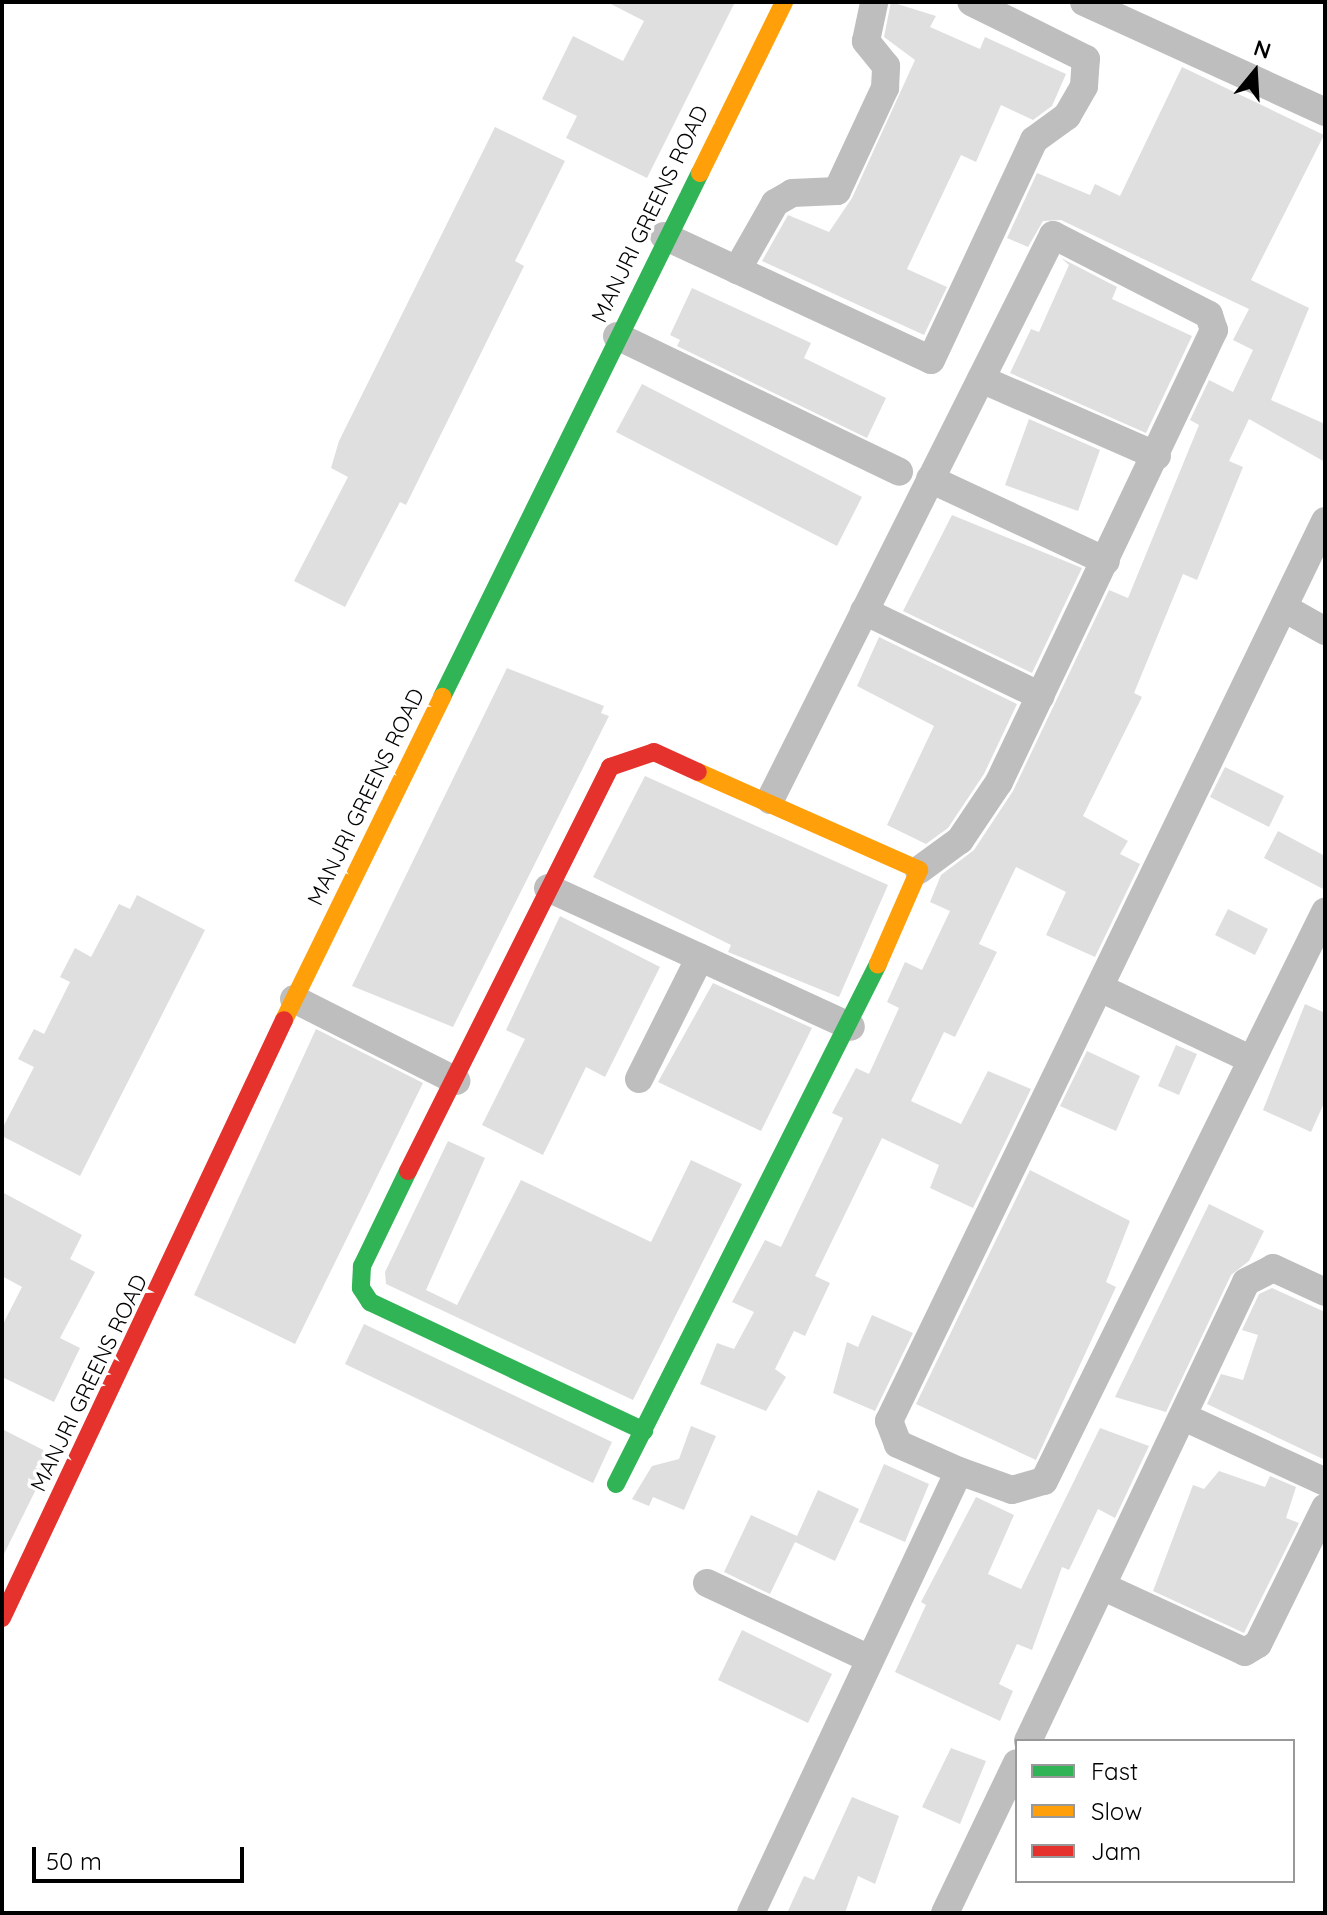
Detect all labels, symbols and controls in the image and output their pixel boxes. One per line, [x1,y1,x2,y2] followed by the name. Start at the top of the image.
[1215,32,1295,112] north arrow
[1250,33,1274,65] text: N
[586,101,714,327] street label: MANJRI GREENS ROAD
[302,684,430,910] street label: MANJRI GREENS ROAD
[25,1270,153,1496] street label: MANJRI GREENS ROAD
[1015,1739,1295,1883] legend
[1091,1756,1138,1786] text: Fast
[1091,1796,1142,1826] text: Slow
[36,1831,248,1881] scale bar
[1091,1836,1141,1866] text: Jam
[46,1846,102,1876] text: 50 m

